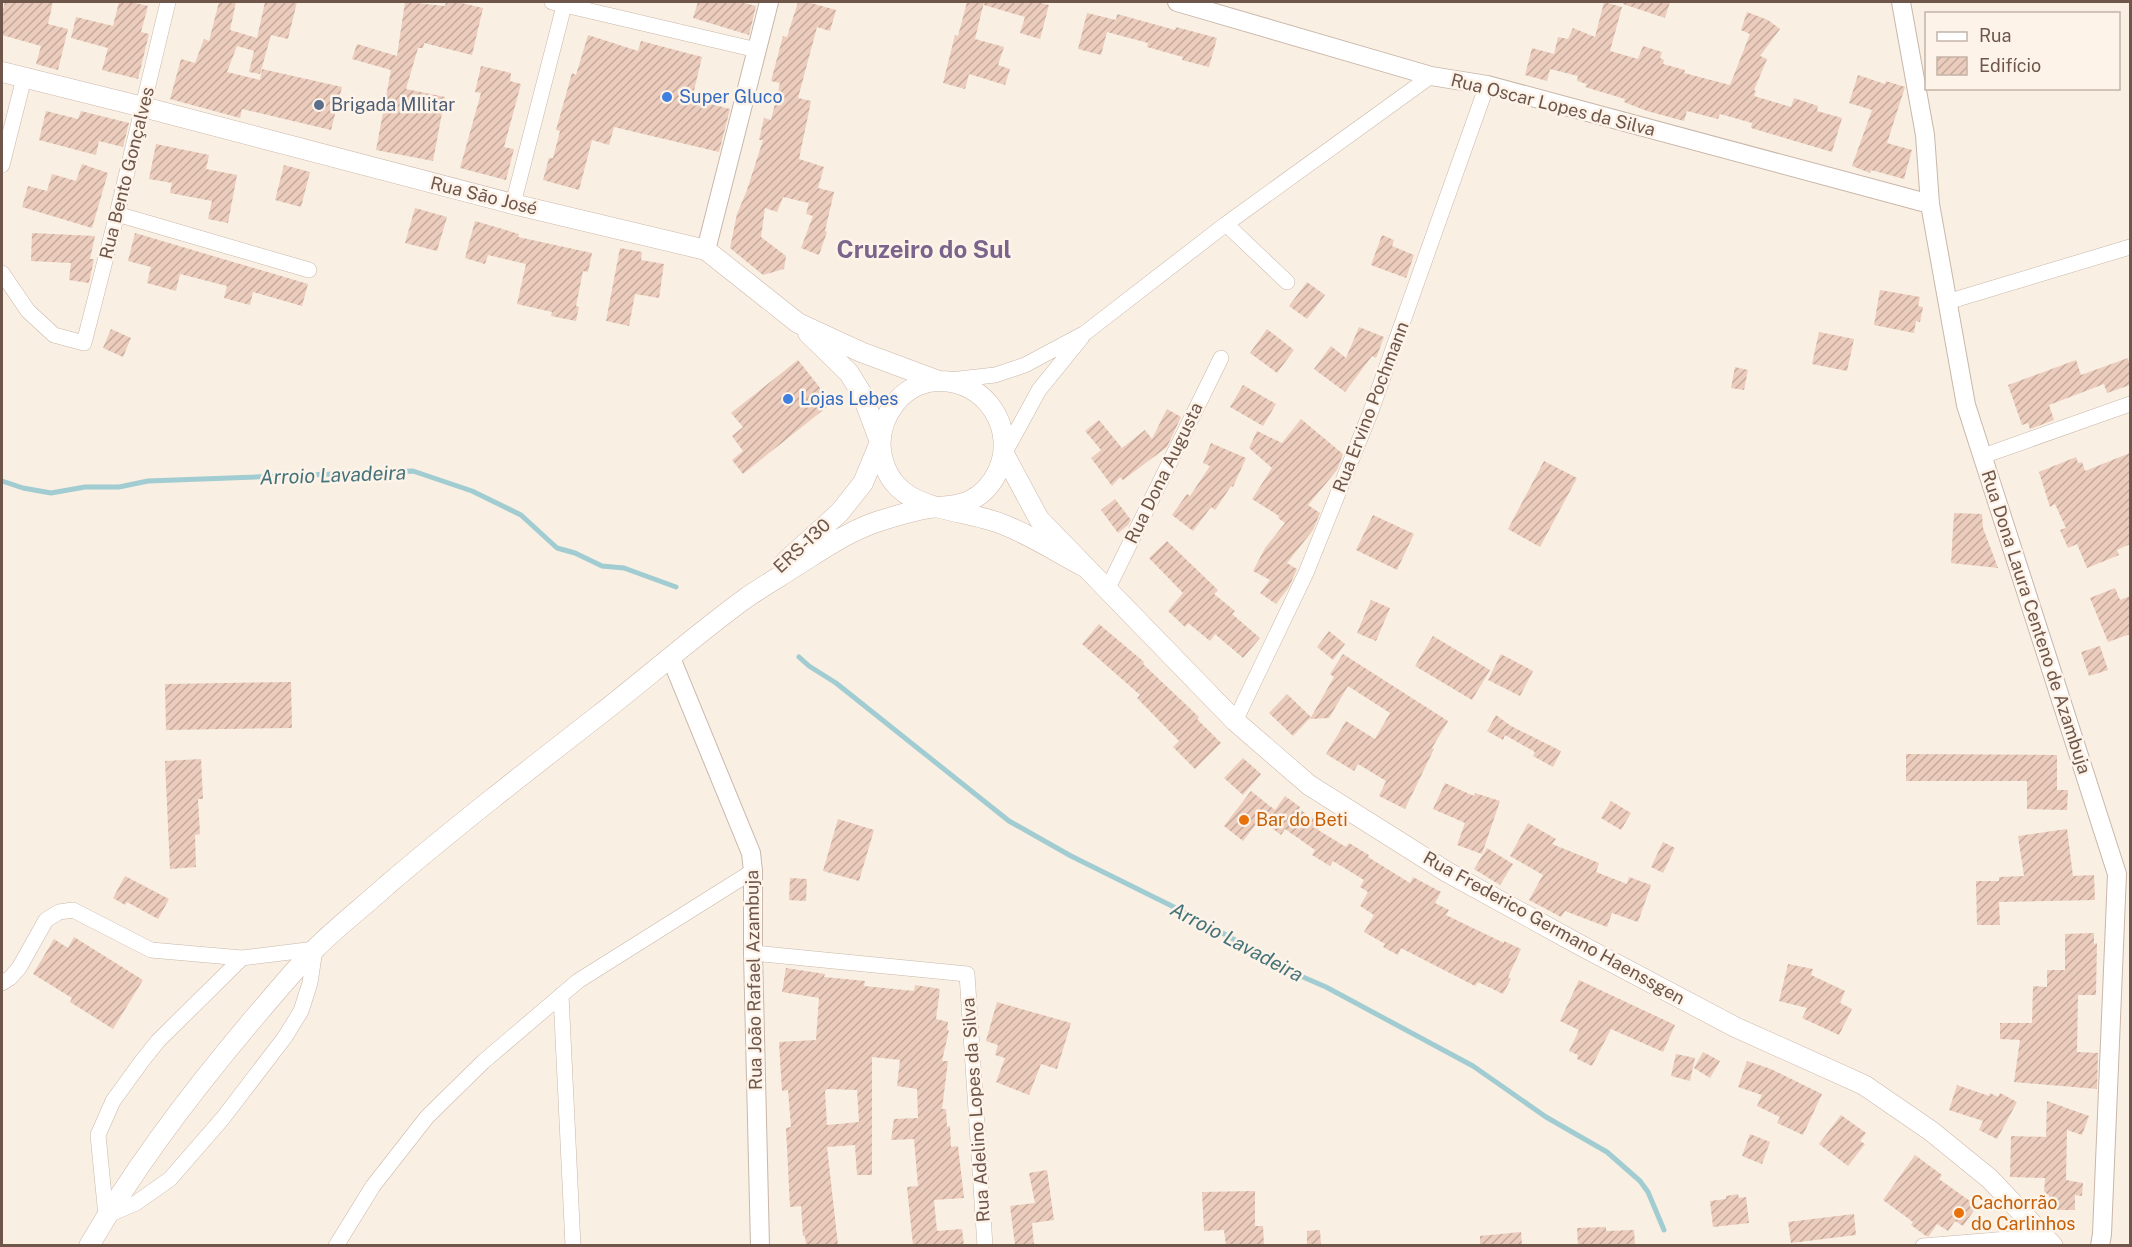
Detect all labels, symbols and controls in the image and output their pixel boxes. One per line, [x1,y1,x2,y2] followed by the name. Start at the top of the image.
[1925,12,2120,90] legend
[1979,25,2011,46] text: Rua
[1979,55,2041,76] text: Edifício
[1449,69,1658,140] street label: Rua Oscar Lopes da Silva
[95,84,158,261] street label: Rua Bento Gonçalves
[679,86,783,107] place label: Super Gluco
[660,90,674,104] marker: Super Gluco
[331,94,455,115] place label: Brigada MIlitar
[312,98,326,112] marker: Brigada MIlitar
[428,172,540,219] street label: Rua São José
[837,235,1011,263] district label: Cruzeiro do Sul
[1328,318,1413,495] street label: Rua Ervino Pochmann
[800,388,898,409] place label: Lojas Lebes
[781,392,795,406] marker: Lojas Lebes
[1120,399,1207,547] street label: Rua Dona Augusta
[259,460,407,490] water label: Arroio Lavadeira
[1977,467,2096,776] street label: Rua Dona Laura Centeno de Azambuja
[769,514,835,577] street label: ERS-130
[1256,809,1348,830] place label: Bar do Beti
[1237,813,1251,827] marker: Bar do Beti
[1420,847,1689,1008] street label: Rua Frederico Germano Haenssgen
[741,870,766,1090] street label: Rua João Rafael Azambuja
[1167,897,1307,987] water label: Arroio Lavadeira
[957,997,994,1223] street label: Rua Adelino Lopes da Silva
[1971,1192,2075,1234] place label: Cachorrão do Carlinhos
[1952,1206,1966,1220] marker: Cachorrão do Carlinhos

